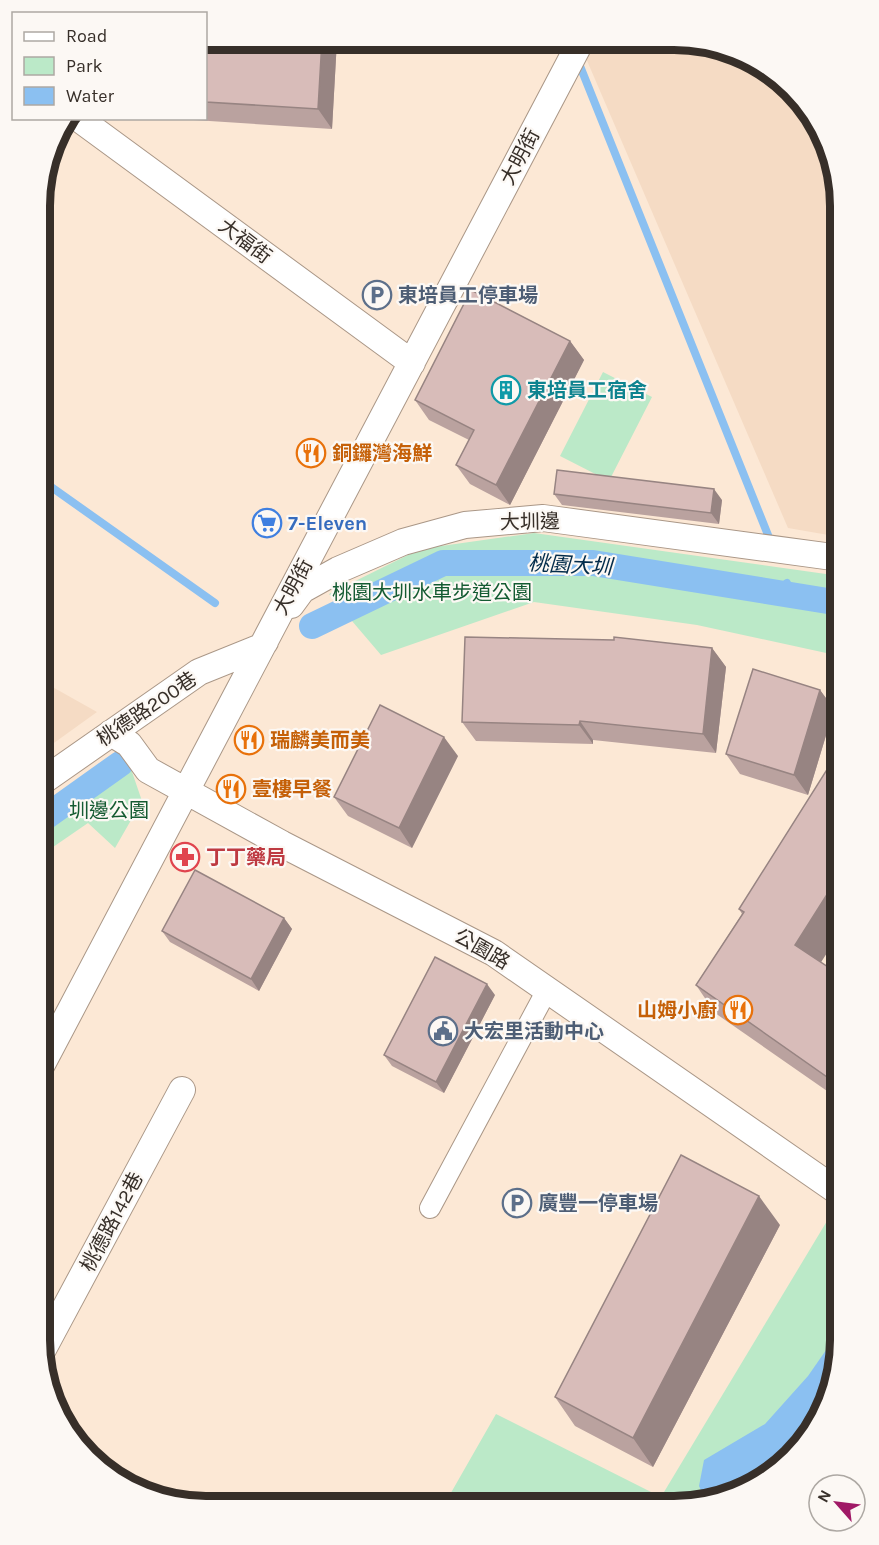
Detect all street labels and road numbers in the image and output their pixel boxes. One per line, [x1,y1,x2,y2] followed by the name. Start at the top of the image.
[496,125,544,189] street label: 大明街
[214,214,276,268] street label: 大福街
[500,510,560,534] street label: 大圳邊
[269,555,317,619] street label: 大明街
[93,667,201,751] street label: 桃德路200巷
[450,924,514,974] street label: 公園路
[76,1168,148,1276] street label: 桃德路142巷

